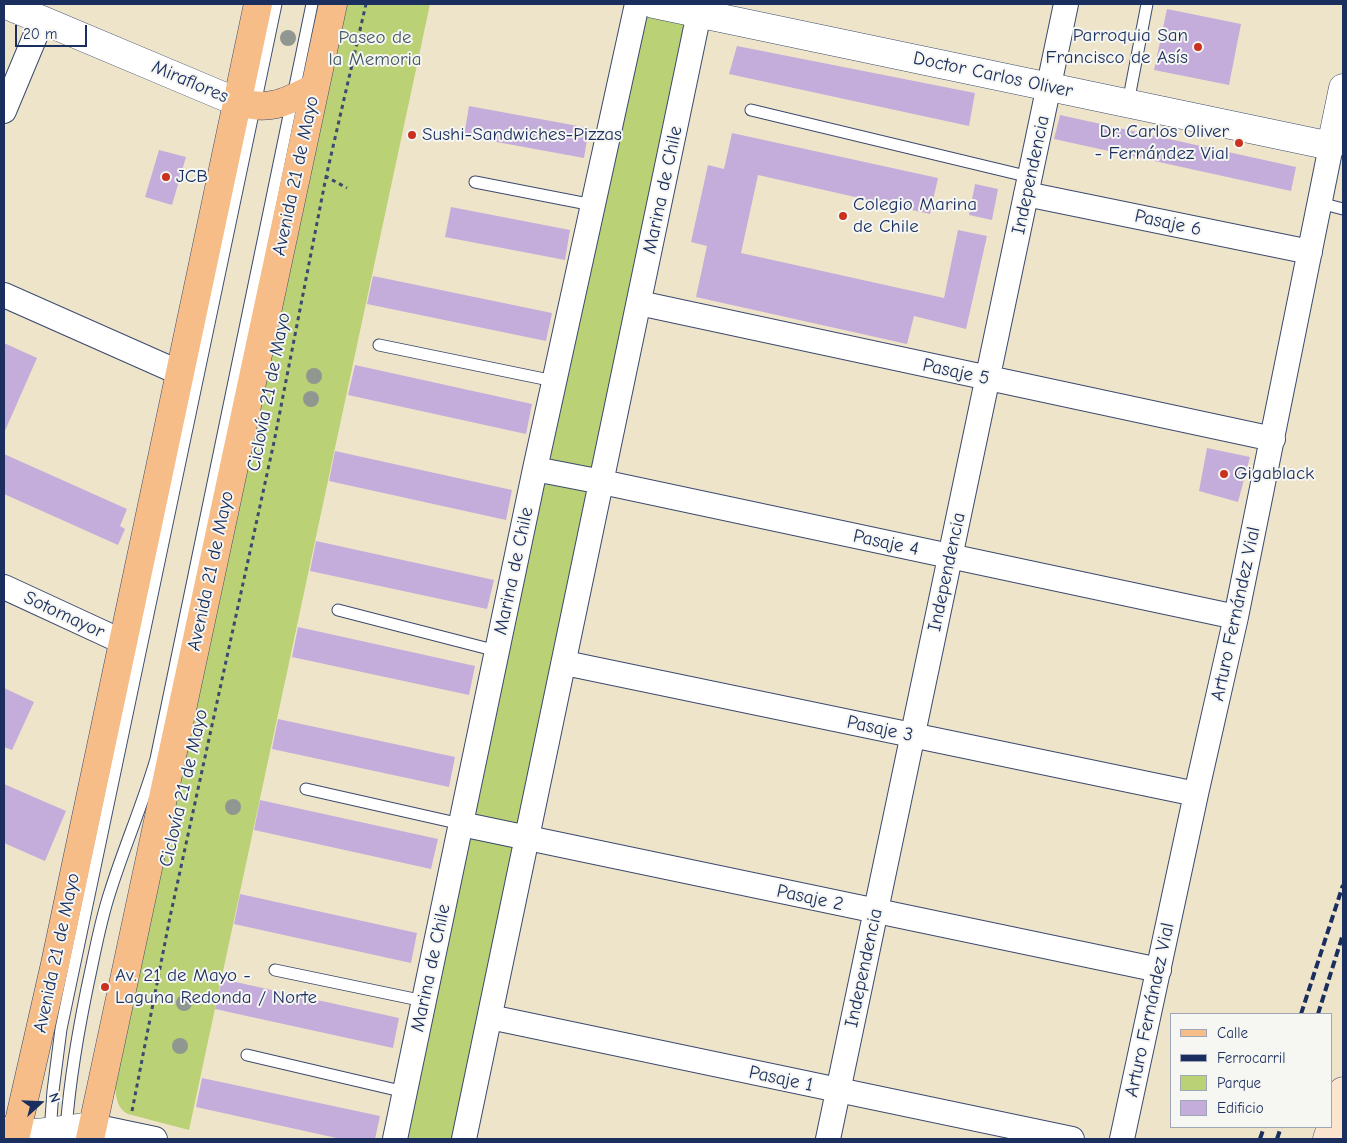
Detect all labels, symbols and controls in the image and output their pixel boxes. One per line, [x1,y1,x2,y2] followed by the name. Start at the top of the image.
[18,15,90,47] scale bar
[23,25,57,43] text: 20 m
[1046,25,1188,69] place label: Parroquia San Francisco de Asís
[328,27,422,71] park label: Paseo de la Memoria
[1192,41,1204,53] marker: Parroquia San Francisco de Asís
[911,47,1075,103] street label: Doctor Carlos Oliver
[148,56,232,108] street label: Miraflores
[268,94,324,258] street label: Avenida 21 de Mayo
[1007,113,1055,237] street label: Independencia
[1095,121,1229,165] place label: Dr. Carlos Oliver - Fernández Vial
[422,124,622,146] place label: Sushi-Sandwiches-Pizzas
[638,124,688,256] street label: Marina de Chile
[406,129,418,141] marker: Sushi-Sandwiches-Pizzas
[1233,137,1245,149] marker: Dr. Carlos Oliver - Fernández Vial
[176,166,208,188] place label: JCB
[160,171,172,183] marker: JCB
[853,194,977,238] place label: Colegio Marina de Chile
[1132,205,1204,241] street label: Pasaje 6
[837,210,849,222] marker: Colegio Marina de Chile
[242,311,296,473] street label: Ciclovía 21 de Mayo
[920,354,992,390] street label: Pasaje 5
[1234,463,1314,485] place label: Gigablack
[1218,468,1230,480] marker: Gigablack
[183,489,239,653] street label: Avenida 21 de Mayo
[489,505,539,637] street label: Marina de Chile
[923,510,971,634] street label: Independencia
[851,525,921,561] street label: Pasaje 4
[1206,525,1266,703] street label: Arturo Fernández Vial
[20,586,108,644] street label: Sotomayor
[155,707,213,869] street label: Ciclovía 21 de Mayo
[845,711,915,747] street label: Pasaje 3
[29,871,85,1035] street label: Avenida 21 de Mayo
[775,880,845,916] street label: Pasaje 2
[406,902,456,1034] street label: Marina de Chile
[840,906,888,1030] street label: Independencia
[1120,921,1180,1099] street label: Arturo Fernández Vial
[115,965,317,1009] place label: Av. 21 de Mayo - Laguna Redonda / Norte
[99,981,111,993] marker: Av. 21 de Mayo - Laguna Redonda / Norte
[1170,1013,1332,1128] legend
[1217,1024,1248,1042] text: Calle
[1217,1049,1285,1067] text: Ferrocarril
[747,1061,815,1097] street label: Pasaje 1
[1217,1074,1261,1092] text: Parque
[15,1078,65,1128] north arrow
[45,1090,64,1105] text: N
[1217,1099,1264,1117] text: Edificio

